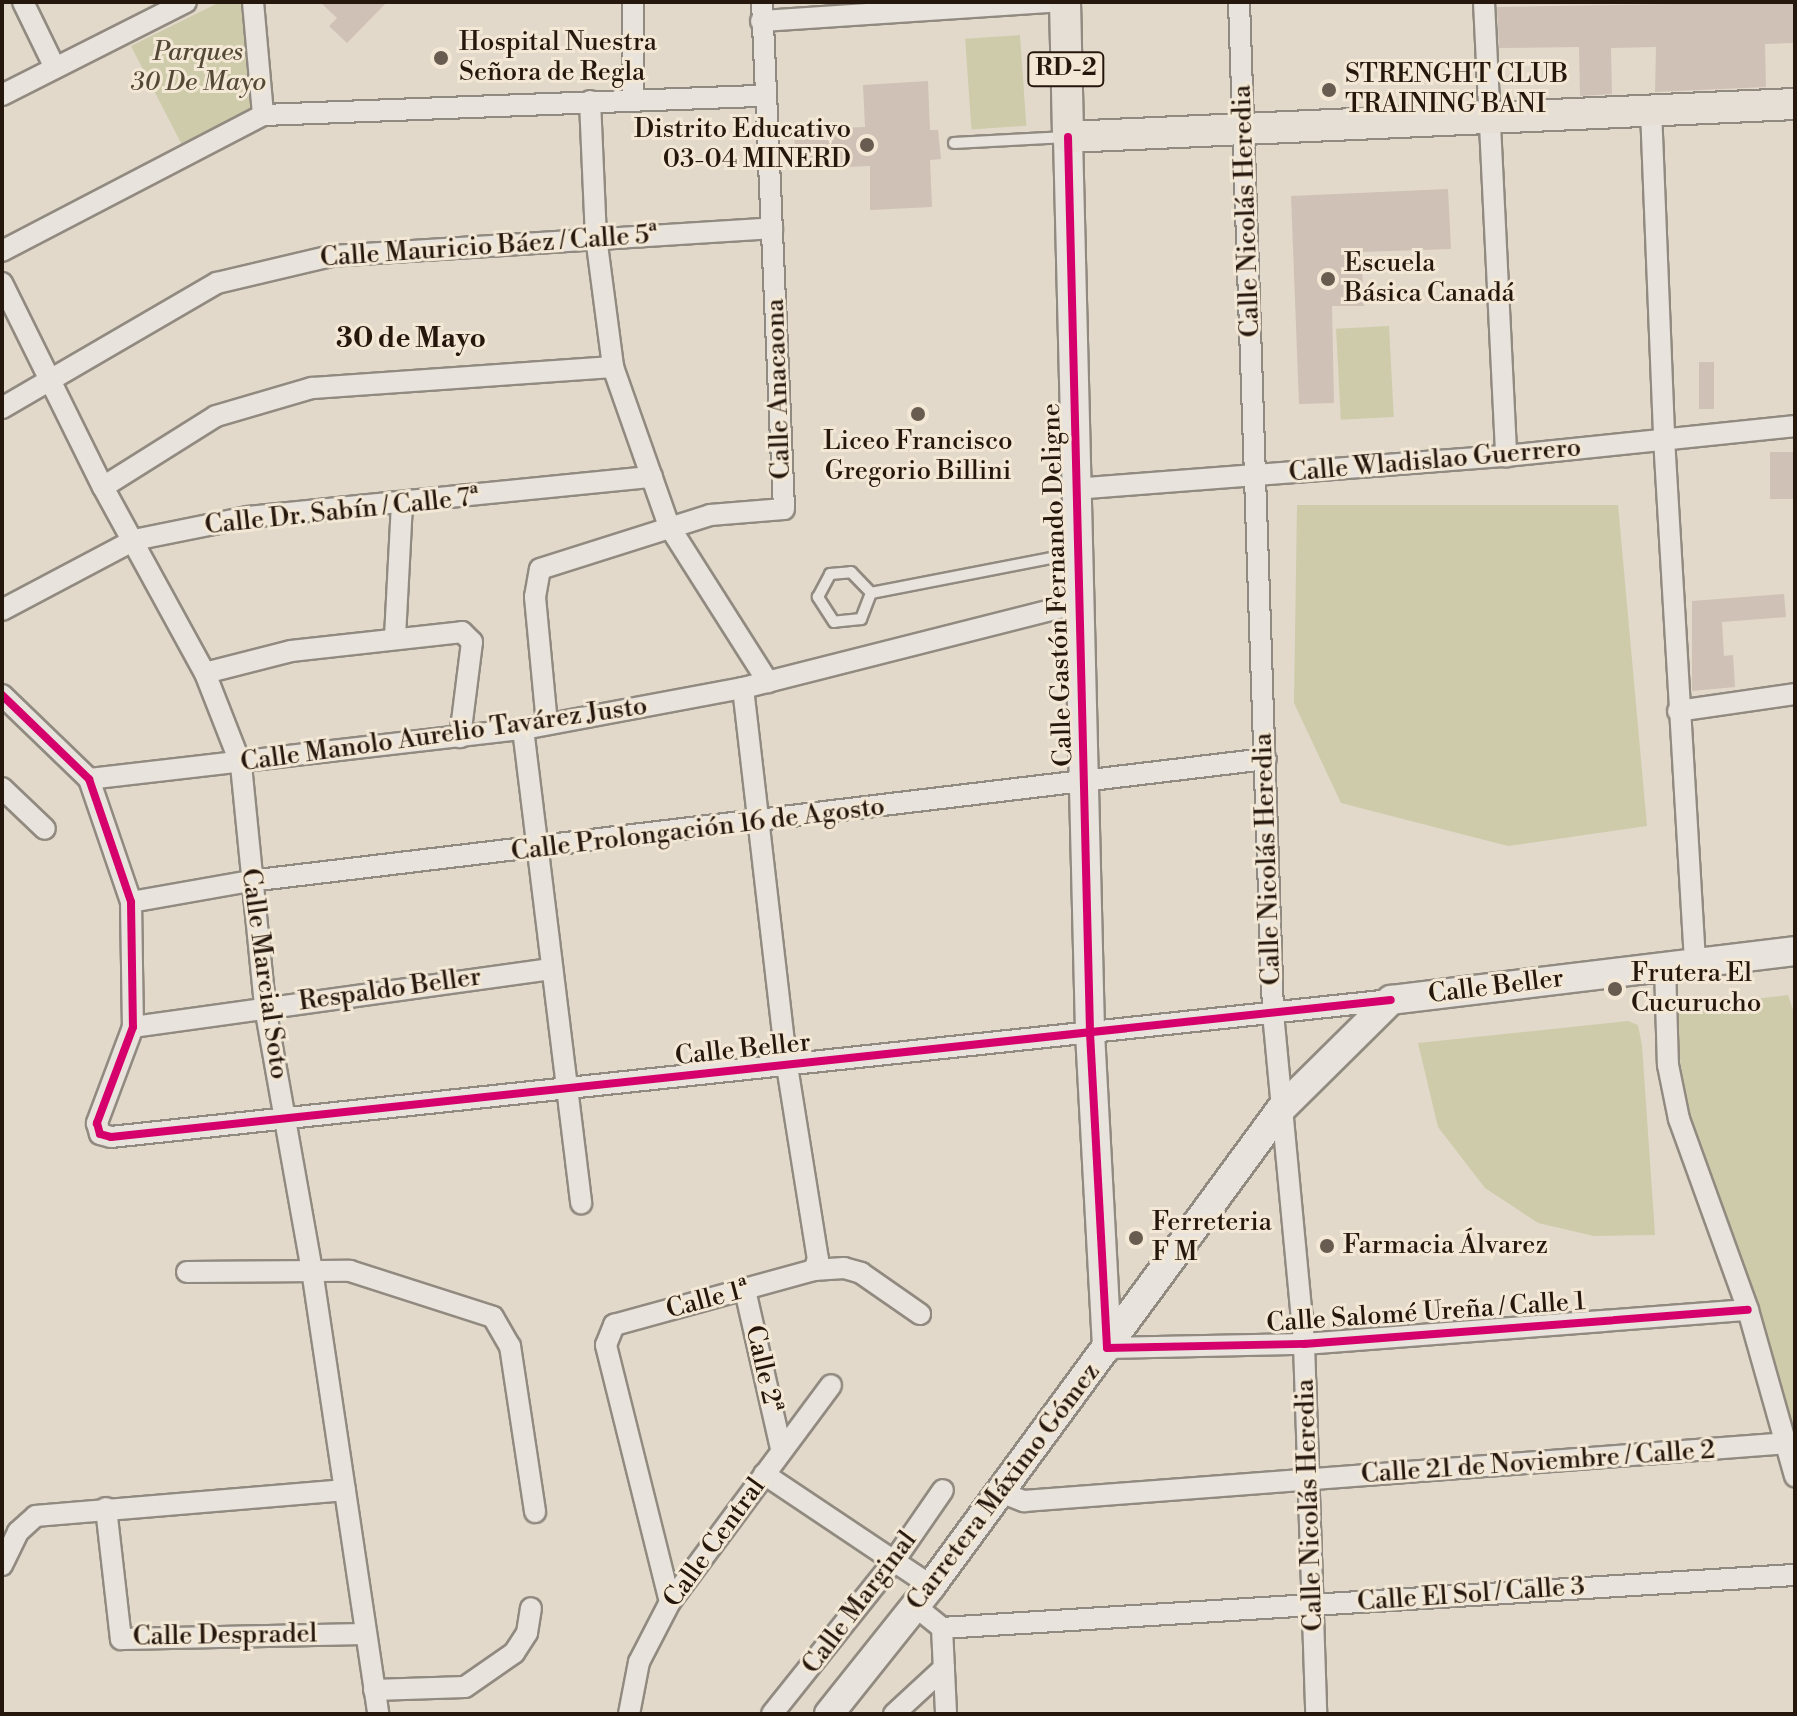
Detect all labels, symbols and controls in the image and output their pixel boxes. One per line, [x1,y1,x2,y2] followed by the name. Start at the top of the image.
[459,27,657,88] place label: Hospital Nuestra Señora de Regla
[130,37,266,98] park label: Parques 30 De Mayo
[430,47,452,69] marker: Hospital Nuestra Señora de Regla
[1026,49,1106,89] road number: RD-2
[1345,59,1568,120] place label: STRENGHT CLUB TRAINING BANI
[1320,81,1338,99] marker: STRENGHT CLUB TRAINING BANI
[1227,84,1267,338] street label: Calle Nicolás Heredia
[634,114,851,176] place label: Distrito Educativo 03-04 MINERD
[858,136,876,154] marker: Distrito Educativo 03-04 MINERD
[319,220,659,274] street label: Calle Mauricio Báez / Calle 5ª
[1344,248,1515,310] place label: Escuela Básica Canadá
[1319,270,1337,288] marker: Escuela Básica Canadá
[760,298,798,480] street label: Calle Anacaona
[336,322,486,356] district label: 30 de Mayo
[1036,403,1080,767] street label: Calle Gastón Fernando Deligne
[909,405,927,423] marker: Liceo Francisco Gregorio Billini
[823,426,1013,488] place label: Liceo Francisco Gregorio Billini
[1287,433,1583,489] street label: Calle Wladislao Guerrero
[203,482,481,542] street label: Calle Dr. Sabín / Calle 7ª
[239,691,649,779] street label: Calle Manolo Aurelio Tavárez Justo
[1248,732,1288,986] street label: Calle Nicolás Heredia
[509,792,887,868] street label: Calle Prolongación 16 de Agosto
[234,867,294,1081] street label: Calle Marcial Soto
[1631,958,1761,1020] place label: Frutera El Cucurucho
[297,962,483,1018] street label: Respaldo Beller
[1427,963,1565,1011] street label: Calle Beller
[1606,980,1624,998] marker: Frutera El Cucurucho
[674,1027,812,1073] street label: Calle Beller
[1152,1207,1272,1268] place label: Ferreteria F M
[1127,1229,1145,1247] marker: Ferreteria F M
[1343,1230,1548,1262] place label: Farmacia Álvarez
[1318,1237,1336,1255] marker: Farmacia Álvarez
[663,1274,753,1326] street label: Calle 1ª
[1265,1286,1587,1340] street label: Calle Salomé Ureña / Calle 1
[738,1322,788,1416] street label: Calle 2ª
[901,1357,1107,1617] street label: Carretera Máximo Gómez
[1290,1378,1330,1632] street label: Calle Nicolás Heredia
[1360,1435,1716,1491] street label: Calle 21 de Noviembre / Calle 2
[658,1472,772,1614] street label: Calle Central
[796,1526,924,1680] street label: Calle Marginal
[1356,1571,1586,1619] street label: Calle El Sol / Calle 3
[132,1619,318,1653] street label: Calle Despradel

